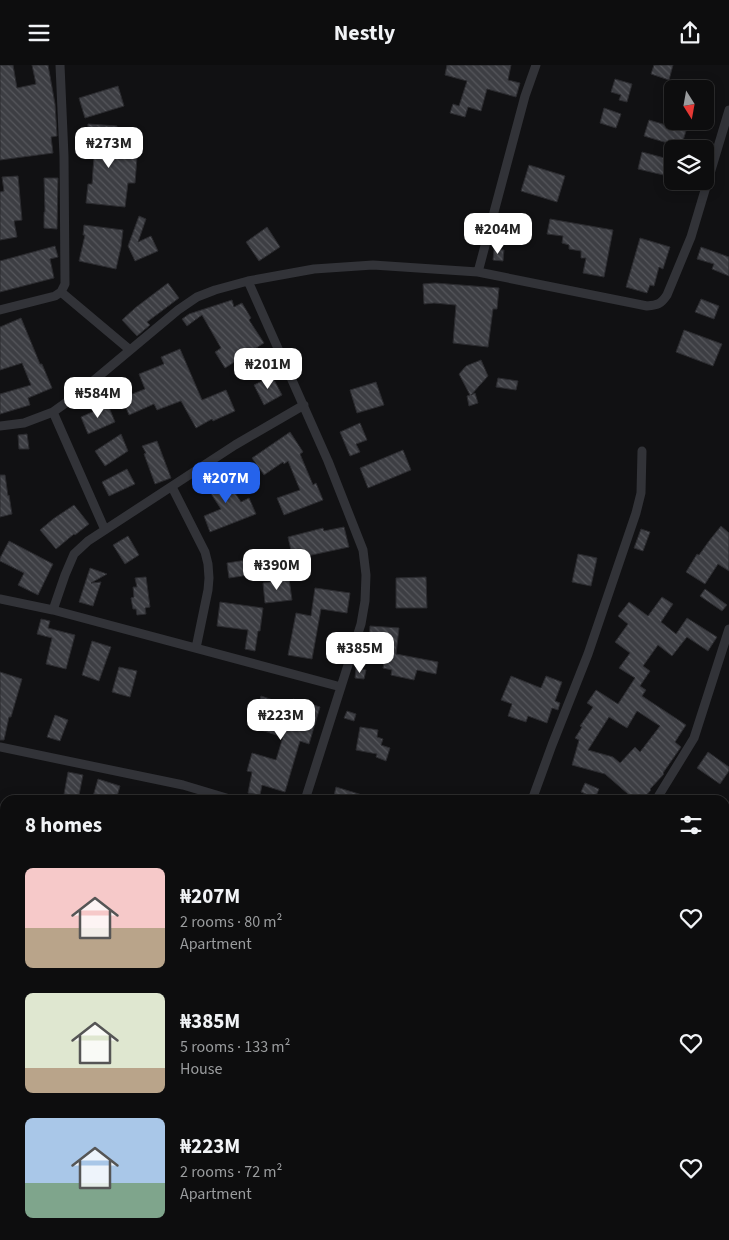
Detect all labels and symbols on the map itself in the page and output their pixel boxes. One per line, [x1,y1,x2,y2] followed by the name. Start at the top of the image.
[664,80,714,130] north arrow
[74,127,144,169] pin: ₦273M
[463,213,533,255] pin: ₦204M
[233,347,303,390] pin: ₦201M
[63,377,133,419] pin: ₦584M
[191,461,261,504] pin: ₦207M
[242,549,312,591] pin: ₦390M
[325,631,395,674] pin: ₦385M
[246,699,316,741] pin: ₦223M

